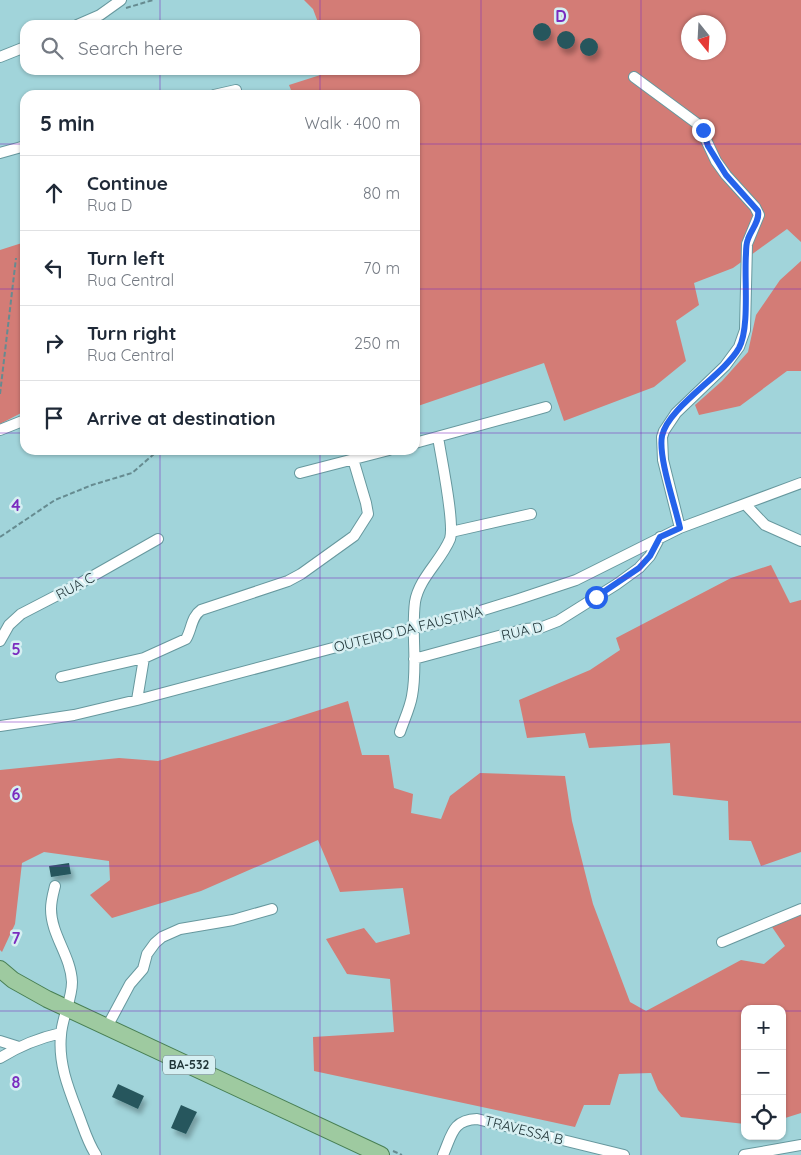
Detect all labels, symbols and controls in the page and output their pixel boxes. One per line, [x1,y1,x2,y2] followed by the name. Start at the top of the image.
[555,6,567,26] text: D
[681,15,726,60] north arrow
[20,20,420,75] search box
[38,34,66,62] icon: search
[78,36,183,60] text: Search here
[40,110,95,136] text: 5 min
[304,113,400,133] text: Walk · 400 m
[692,119,715,142] route end
[87,171,168,195] text: Continue
[40,179,68,207] icon: ahead
[363,183,400,203] text: 80 m
[87,195,132,215] text: Rua D
[87,246,165,270] text: Turn left
[40,254,68,282] icon: left
[363,258,400,278] text: 70 m
[87,270,174,290] text: Rua Central
[87,321,176,345] text: Turn right
[40,329,68,357] icon: right
[354,333,400,353] text: 250 m
[87,345,174,365] text: Rua Central
[40,404,68,432] icon: arrive
[87,406,276,430] text: Arrive at destination
[11,495,21,515] text: 4
[53,568,97,604] street label: RUA C
[585,586,608,609] route start
[332,602,484,656] street label: OUTEIRO DA FAUSTINA
[499,617,545,645] street label: RUA D
[11,639,21,659] text: 5
[12,784,21,804] text: 6
[12,928,21,948] text: 7
[741,1005,786,1140] map controls
[741,1005,786,1050] button: +
[741,1050,786,1095] button: −
[163,1056,215,1074] road number: BA-532
[12,1072,21,1092] text: 8
[741,1095,786,1140] button: locate
[483,1112,565,1148] street label: TRAVESSA B

